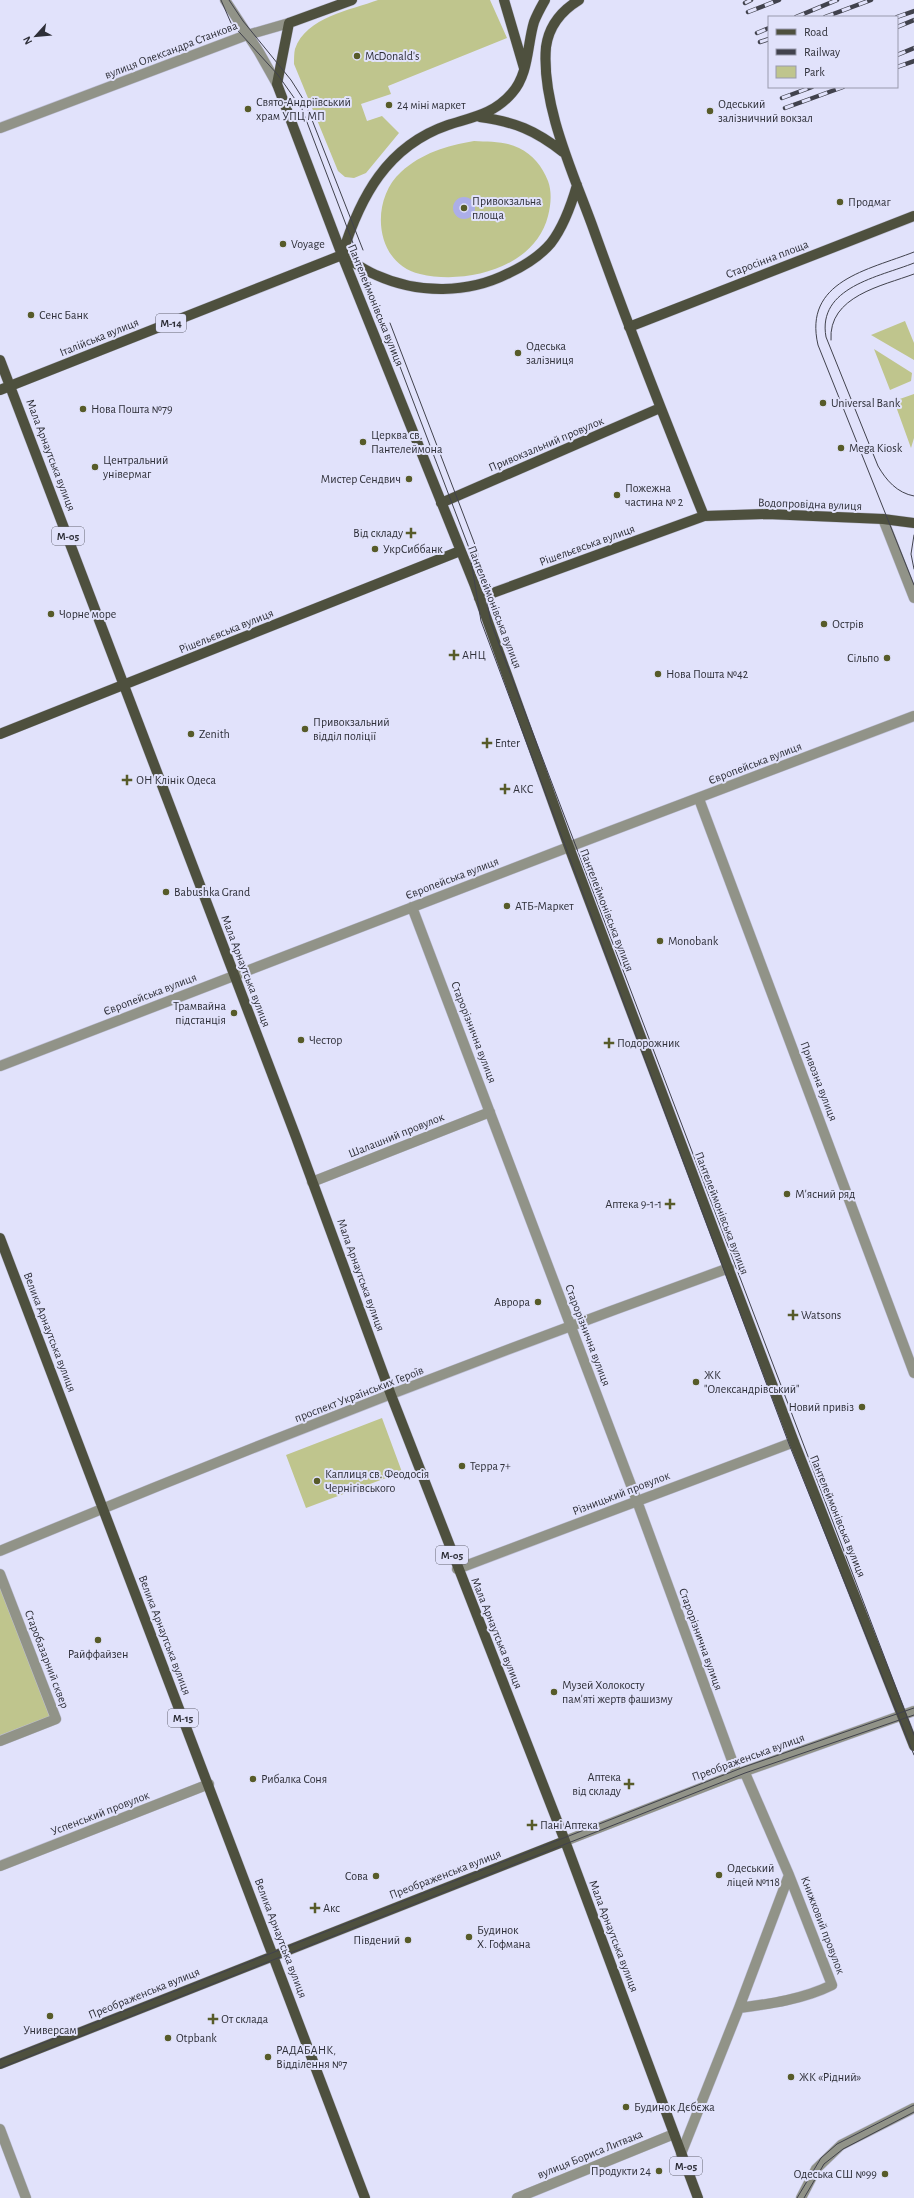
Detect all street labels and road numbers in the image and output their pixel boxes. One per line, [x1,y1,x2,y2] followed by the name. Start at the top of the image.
[103,19,240,82] street label: вулиця Олександра Станкова
[724,237,811,280] street label: Старосінна площа
[345,242,406,368] street label: Пантелеймонівська вулиця
[156,314,186,332] road number: М-14
[58,316,141,359] street label: Італійська вулиця
[23,397,78,513] street label: Мала Арнаутська вулиця
[487,414,606,475] street label: Привокзальний провулок
[758,496,862,513] street label: Водопровідна вулиця
[538,522,637,569] street label: Рішельєвська вулиця
[52,527,84,545] road number: М-05
[465,544,524,671] street label: Пантелеймонівська вулиця
[177,607,275,656] street label: Рішельєвська вулиця
[707,740,804,787] street label: Європейська вулиця
[577,847,636,974] street label: Пантелеймонівська вулиця
[404,855,501,902] street label: Європейська вулиця
[218,913,273,1029] street label: Мала Арнаутська вулиця
[102,971,199,1018] street label: Європейська вулиця
[448,980,499,1085] street label: Старорізнична вулиця
[797,1040,840,1123] street label: Привозна вулиця
[346,1110,446,1161] street label: Шалашний провулок
[692,1150,751,1277] street label: Пантелеймонівська вулиця
[334,1217,387,1333] street label: Мала Арнаутська вулиця
[21,1271,78,1394] street label: Велика Арнаутська вулиця
[562,1283,613,1388] street label: Старорізнична вулиця
[293,1364,426,1424] street label: проспект Українських Героїв
[807,1453,868,1579] street label: Пантелеймонівська вулиця
[571,1469,672,1518] street label: Різницький провулок
[436,1546,468,1564] road number: М-05
[136,1574,193,1697] street label: Велика Арнаутська вулиця
[468,1576,525,1691] street label: Мала Арнаутська вулиця
[676,1586,725,1692] street label: Старорізнична вулиця
[23,1608,71,1710] street label: Старобазарний сквер
[168,1709,198,1727] road number: М-15
[690,1731,806,1784] street label: Преображенська вулиця
[49,1789,152,1838] street label: Успенський провулок
[387,1847,503,1902] street label: Преображенська вулиця
[798,1874,847,1976] street label: Книжковий провулок
[252,1877,309,2000] street label: Велика Арнаутська вулиця
[586,1878,641,1994] street label: Мала Арнаутська вулиця
[87,1965,202,2022] street label: Преображенська вулиця
[536,2127,645,2182] street label: вулиця Бориса Литвака
[670,2157,702,2175] road number: М-05

